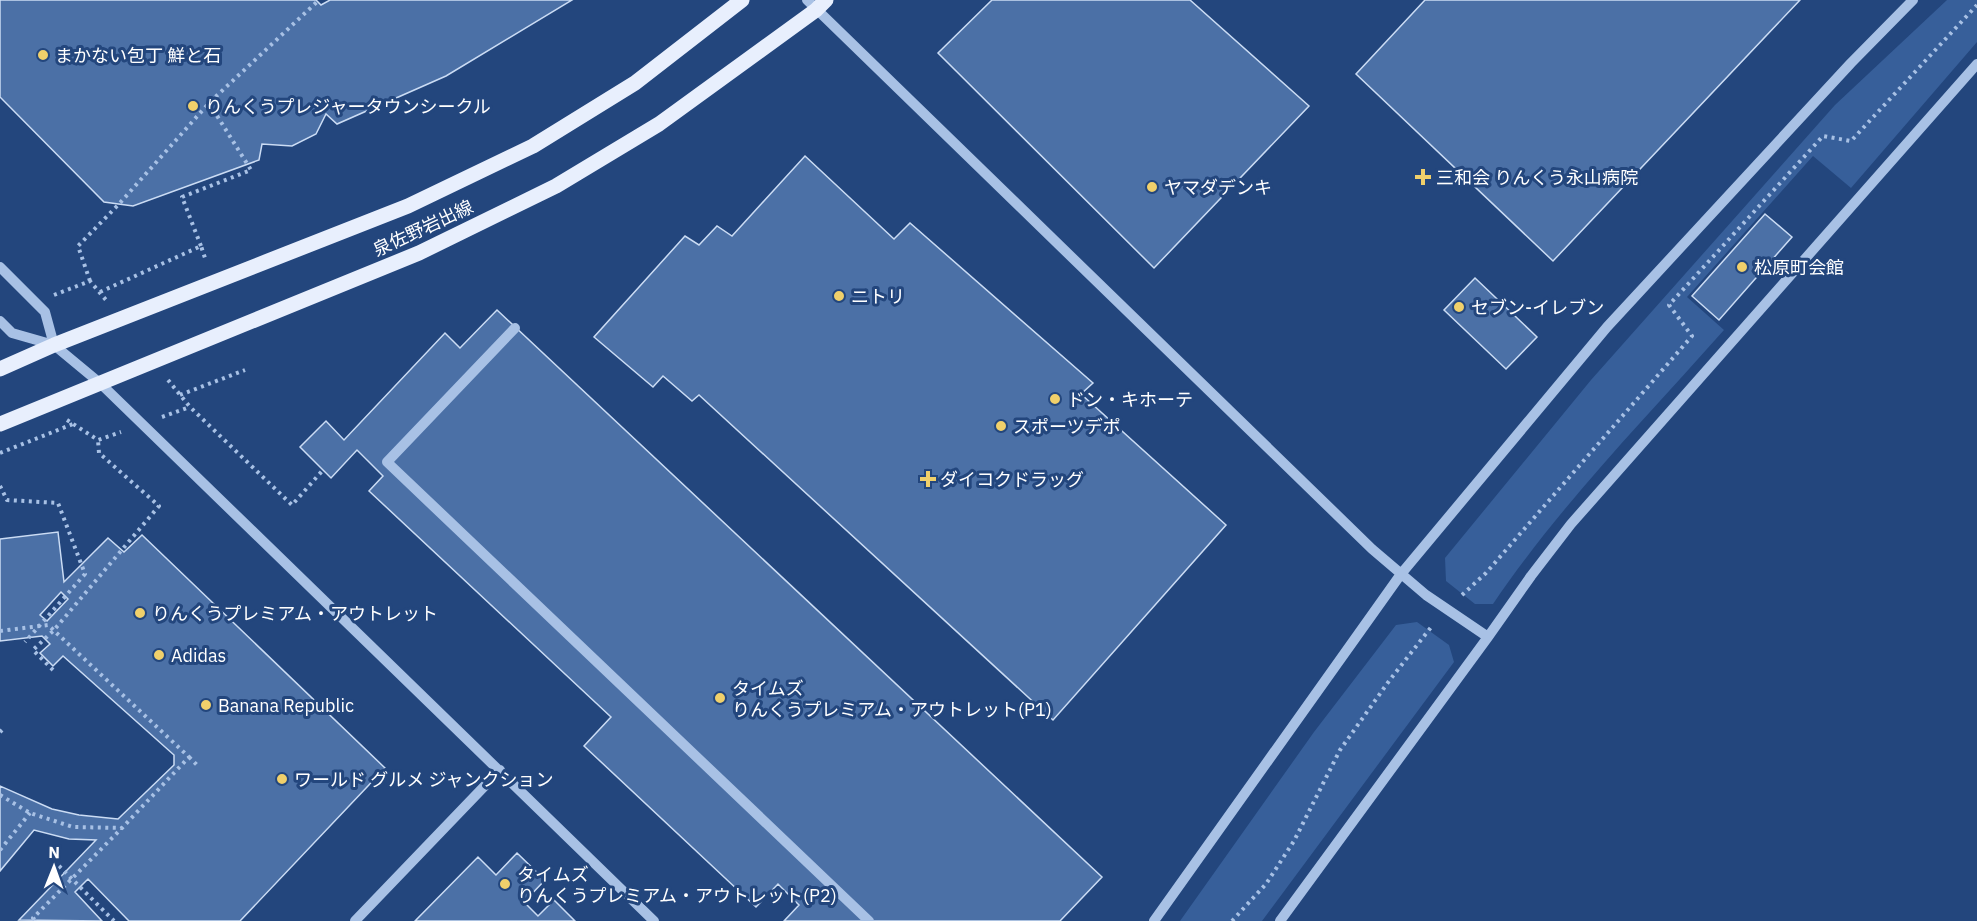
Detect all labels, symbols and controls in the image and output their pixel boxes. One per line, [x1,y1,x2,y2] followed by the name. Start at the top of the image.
[55,44,221,67] place label: まかない包丁 鮮と石
[36,48,50,62] marker: まかない包丁 鮮と石
[205,95,491,118] place label: りんくうプレジャータウンシークル
[186,99,200,113] marker: りんくうプレジャータウンシークル
[1436,166,1638,189] place label: 三和会 りんくう永山病院
[1414,168,1432,186] marker: 三和会 りんくう永山病院
[1164,176,1272,199] place label: ヤマダデンキ
[1145,180,1159,194] marker: ヤマダデンキ
[369,195,477,261] street label: 泉佐野岩出線
[1754,256,1844,279] place label: 松原町会館
[1735,260,1749,274] marker: 松原町会館
[851,285,905,308] place label: ニトリ
[832,289,846,303] marker: ニトリ
[1471,296,1604,319] place label: セブン-イレブン
[1452,300,1466,314] marker: セブン-イレブン
[1067,388,1193,411] place label: ドン・キホーテ
[1048,392,1062,406] marker: ドン・キホーテ
[1013,415,1121,438] place label: スポーツデポ
[994,419,1008,433] marker: スポーツデポ
[940,468,1084,491] place label: ダイコクドラッグ
[921,472,935,486] marker: ダイコクドラッグ
[152,602,438,625] place label: りんくうプレミアム・アウトレット
[133,606,147,620] marker: りんくうプレミアム・アウトレット
[171,644,226,667] place label: Adidas
[152,648,166,662] marker: Adidas
[732,677,1052,721] place label: タイムズ りんくうプレミアム・アウトレット(P1)
[713,691,727,705] marker: タイムズ りんくうプレミアム・アウトレット(P1)
[218,694,354,717] place label: Banana Republic
[199,698,213,712] marker: Banana Republic
[294,768,554,791] place label: ワールド グルメ ジャンクション
[275,772,289,786] marker: ワールド グルメ ジャンクション
[24,837,84,897] north arrow
[48,842,60,862] text: N
[517,863,837,907] place label: タイムズ りんくうプレミアム・アウトレット(P2)
[498,877,512,891] marker: タイムズ りんくうプレミアム・アウトレット(P2)

